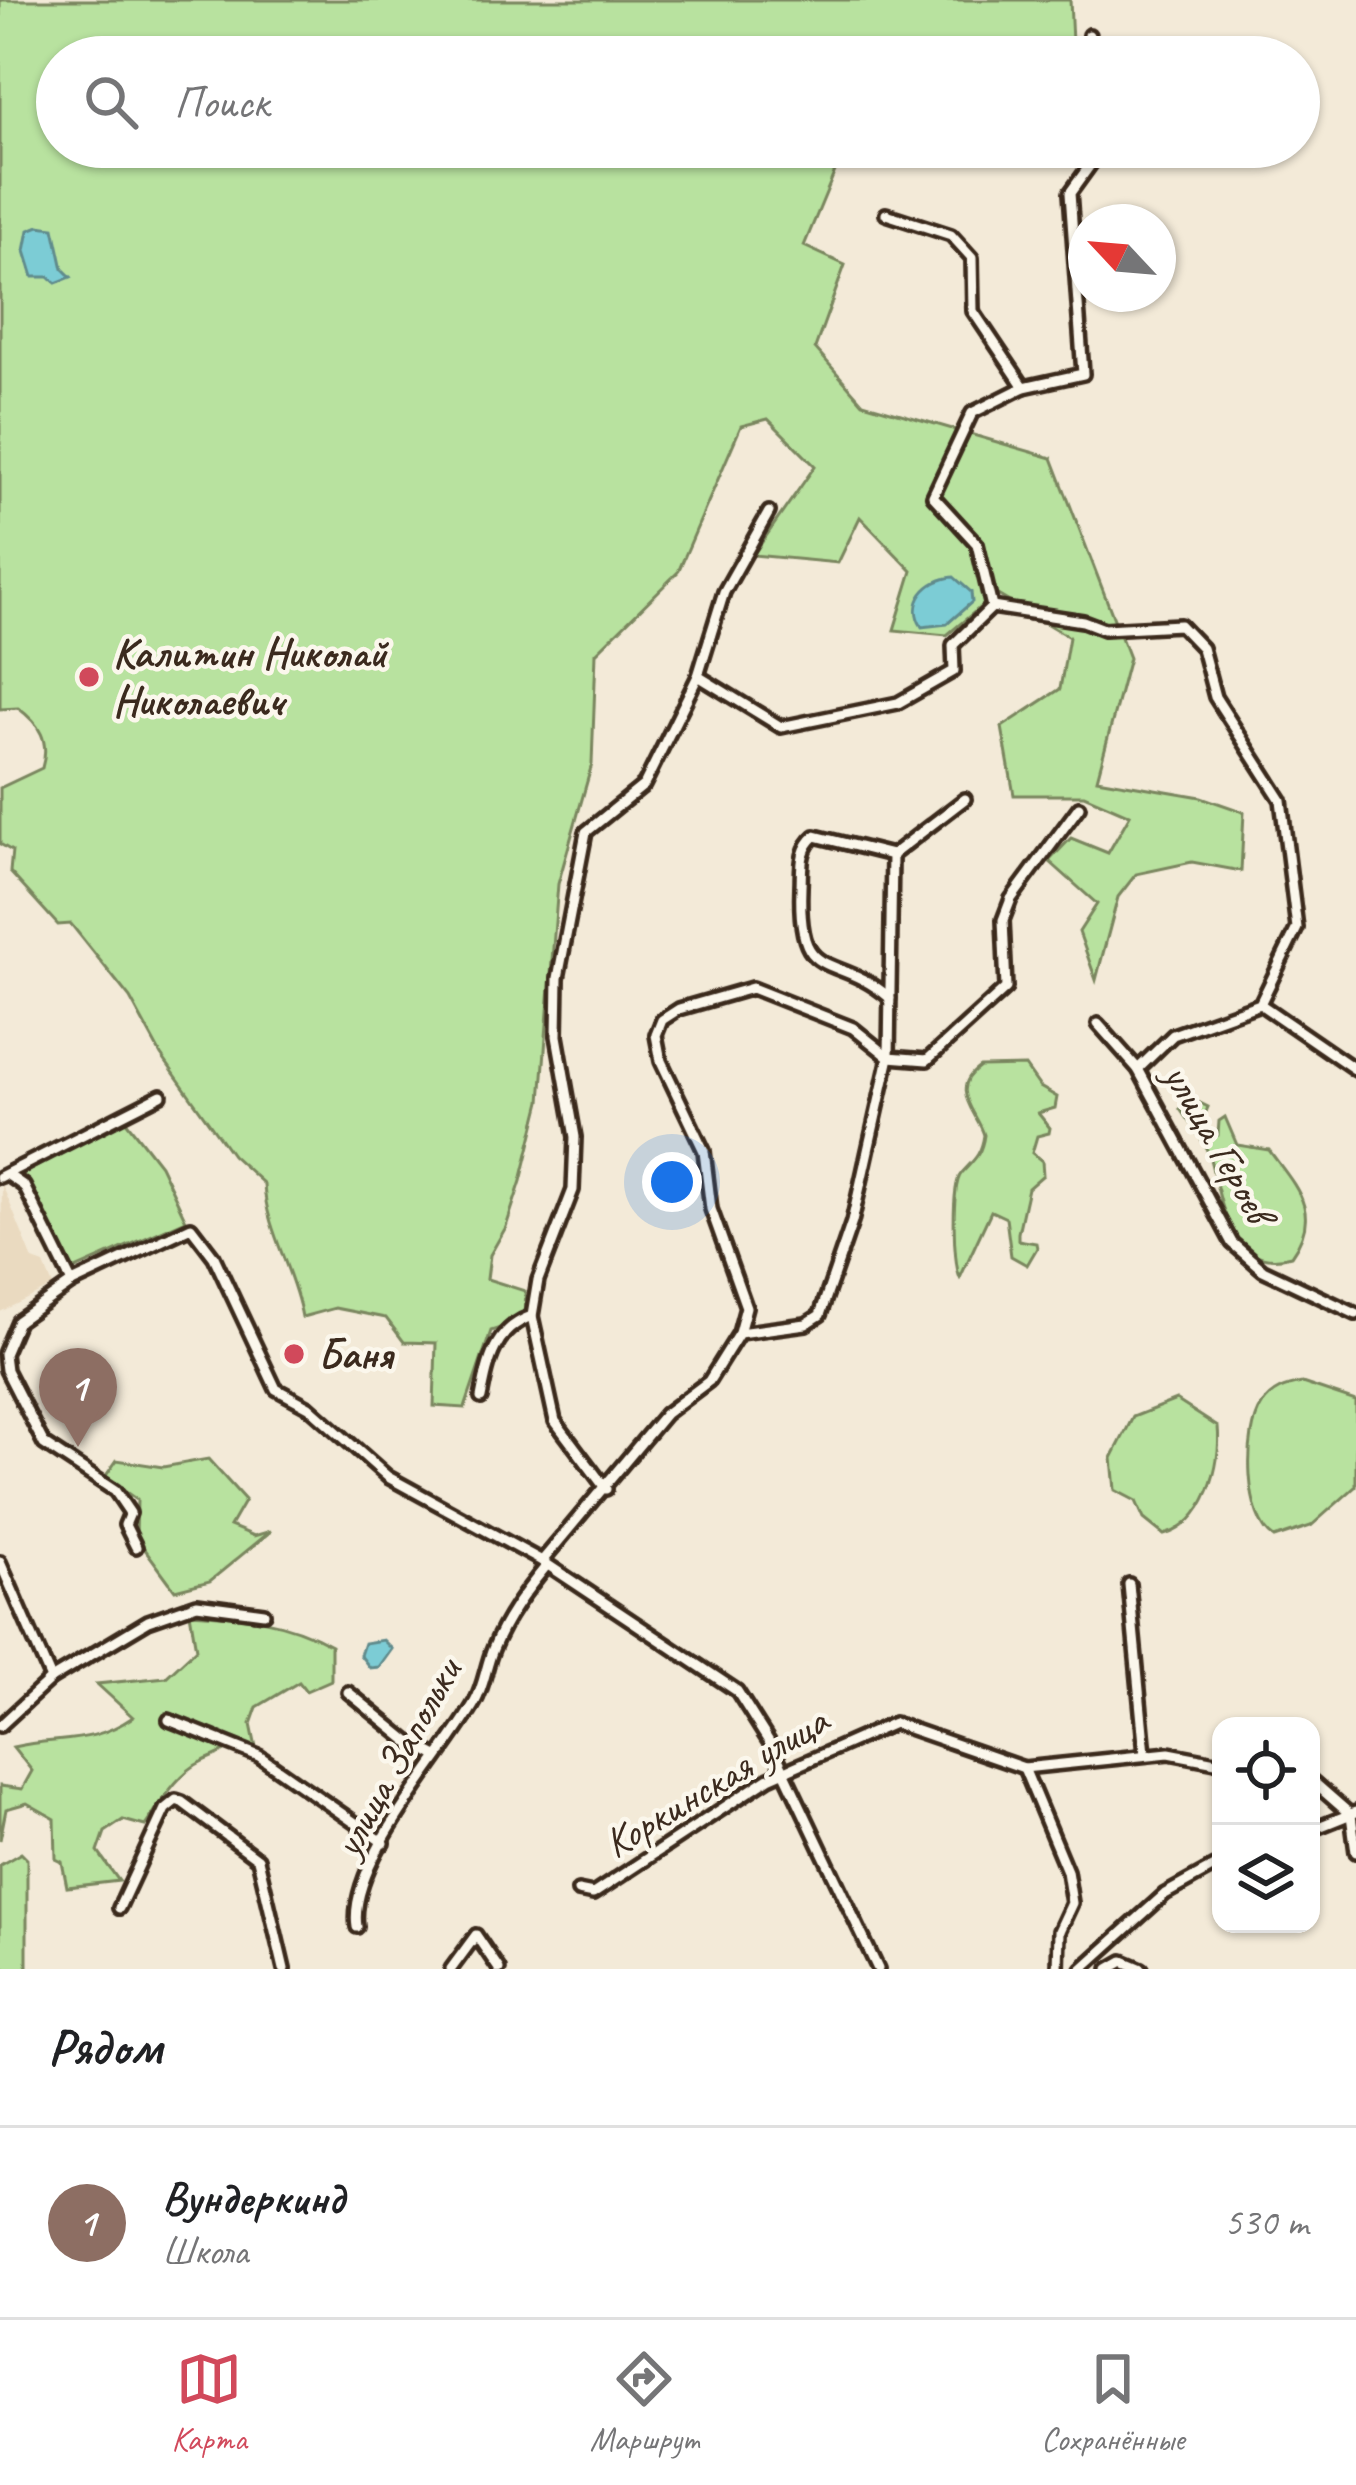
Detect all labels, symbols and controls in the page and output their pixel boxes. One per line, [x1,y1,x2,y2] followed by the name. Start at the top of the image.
[36,36,1320,168] search box
[78,69,144,135] icon: search
[174,74,269,131] text: Поиск
[1068,204,1176,312] north arrow
[113,627,390,728] place label: Калитин Николай Николаевич
[76,664,102,690] marker: Калитин Николай Николаевич
[1150,1051,1290,1241] street label: улица Героев
[642,1152,702,1212] your location
[318,1328,395,1381] place label: Баня
[281,1341,307,1367] marker: Баня
[39,1348,117,1447] pin: 1
[319,1646,475,1869] street label: улица Запольки
[594,1693,840,1870] street label: Коркинская улица
[1212,1717,1320,1933] map controls
[1212,1717,1320,1825] button: locate
[1212,1825,1320,1933] button: layers
[48,2015,162,2079] text: Рядом
[162,2170,344,2227] text: Вундеркинд
[78,2198,96,2247] text: 1
[1224,2198,1308,2247] text: 530 m
[162,2227,248,2276] text: Школа
[171,2346,247,2460] tab: Карта
[590,2346,699,2460] tab: Маршрут
[1041,2346,1185,2460] tab: Сохранённые

